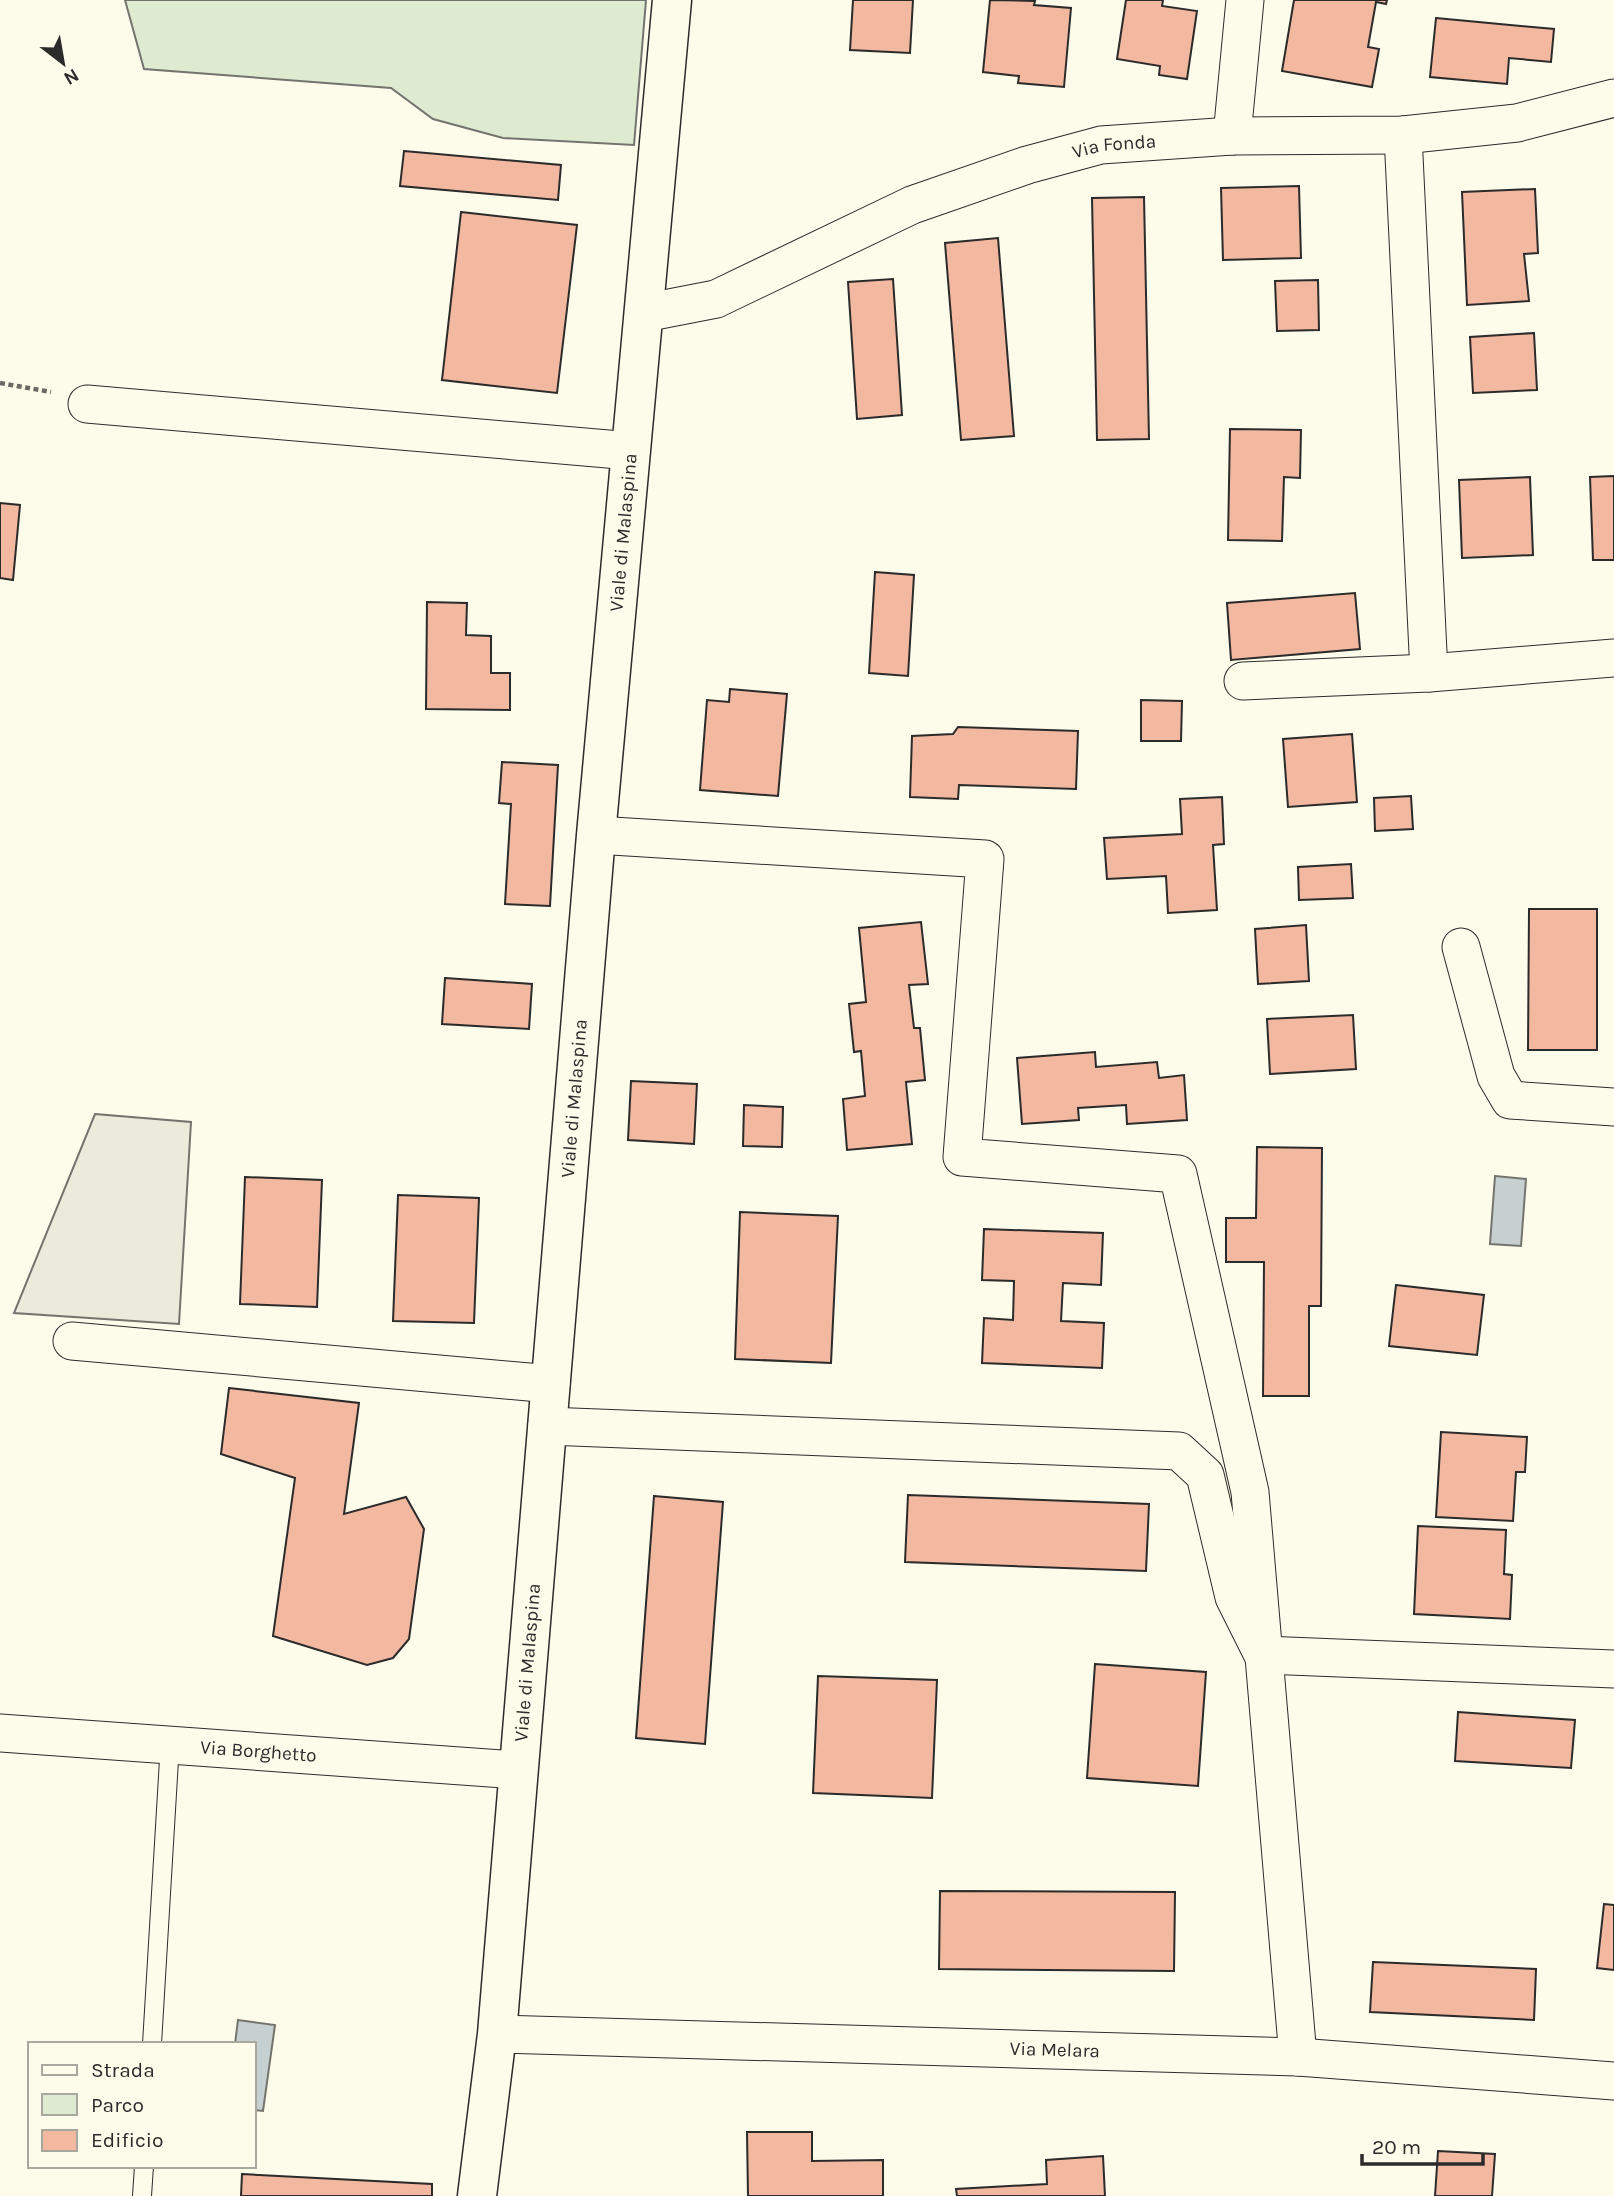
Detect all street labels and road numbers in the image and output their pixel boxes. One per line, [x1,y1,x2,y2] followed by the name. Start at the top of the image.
[1070,130,1157,163] street label: Via Fonda
[605,452,642,613] street label: Viale di Malaspina
[557,1018,592,1179] street label: Viale di Malaspina
[510,1582,545,1743] street label: Viale di Malaspina
[199,1736,317,1767] street label: Via Borghetto
[1009,2038,1100,2062] street label: Via Melara

